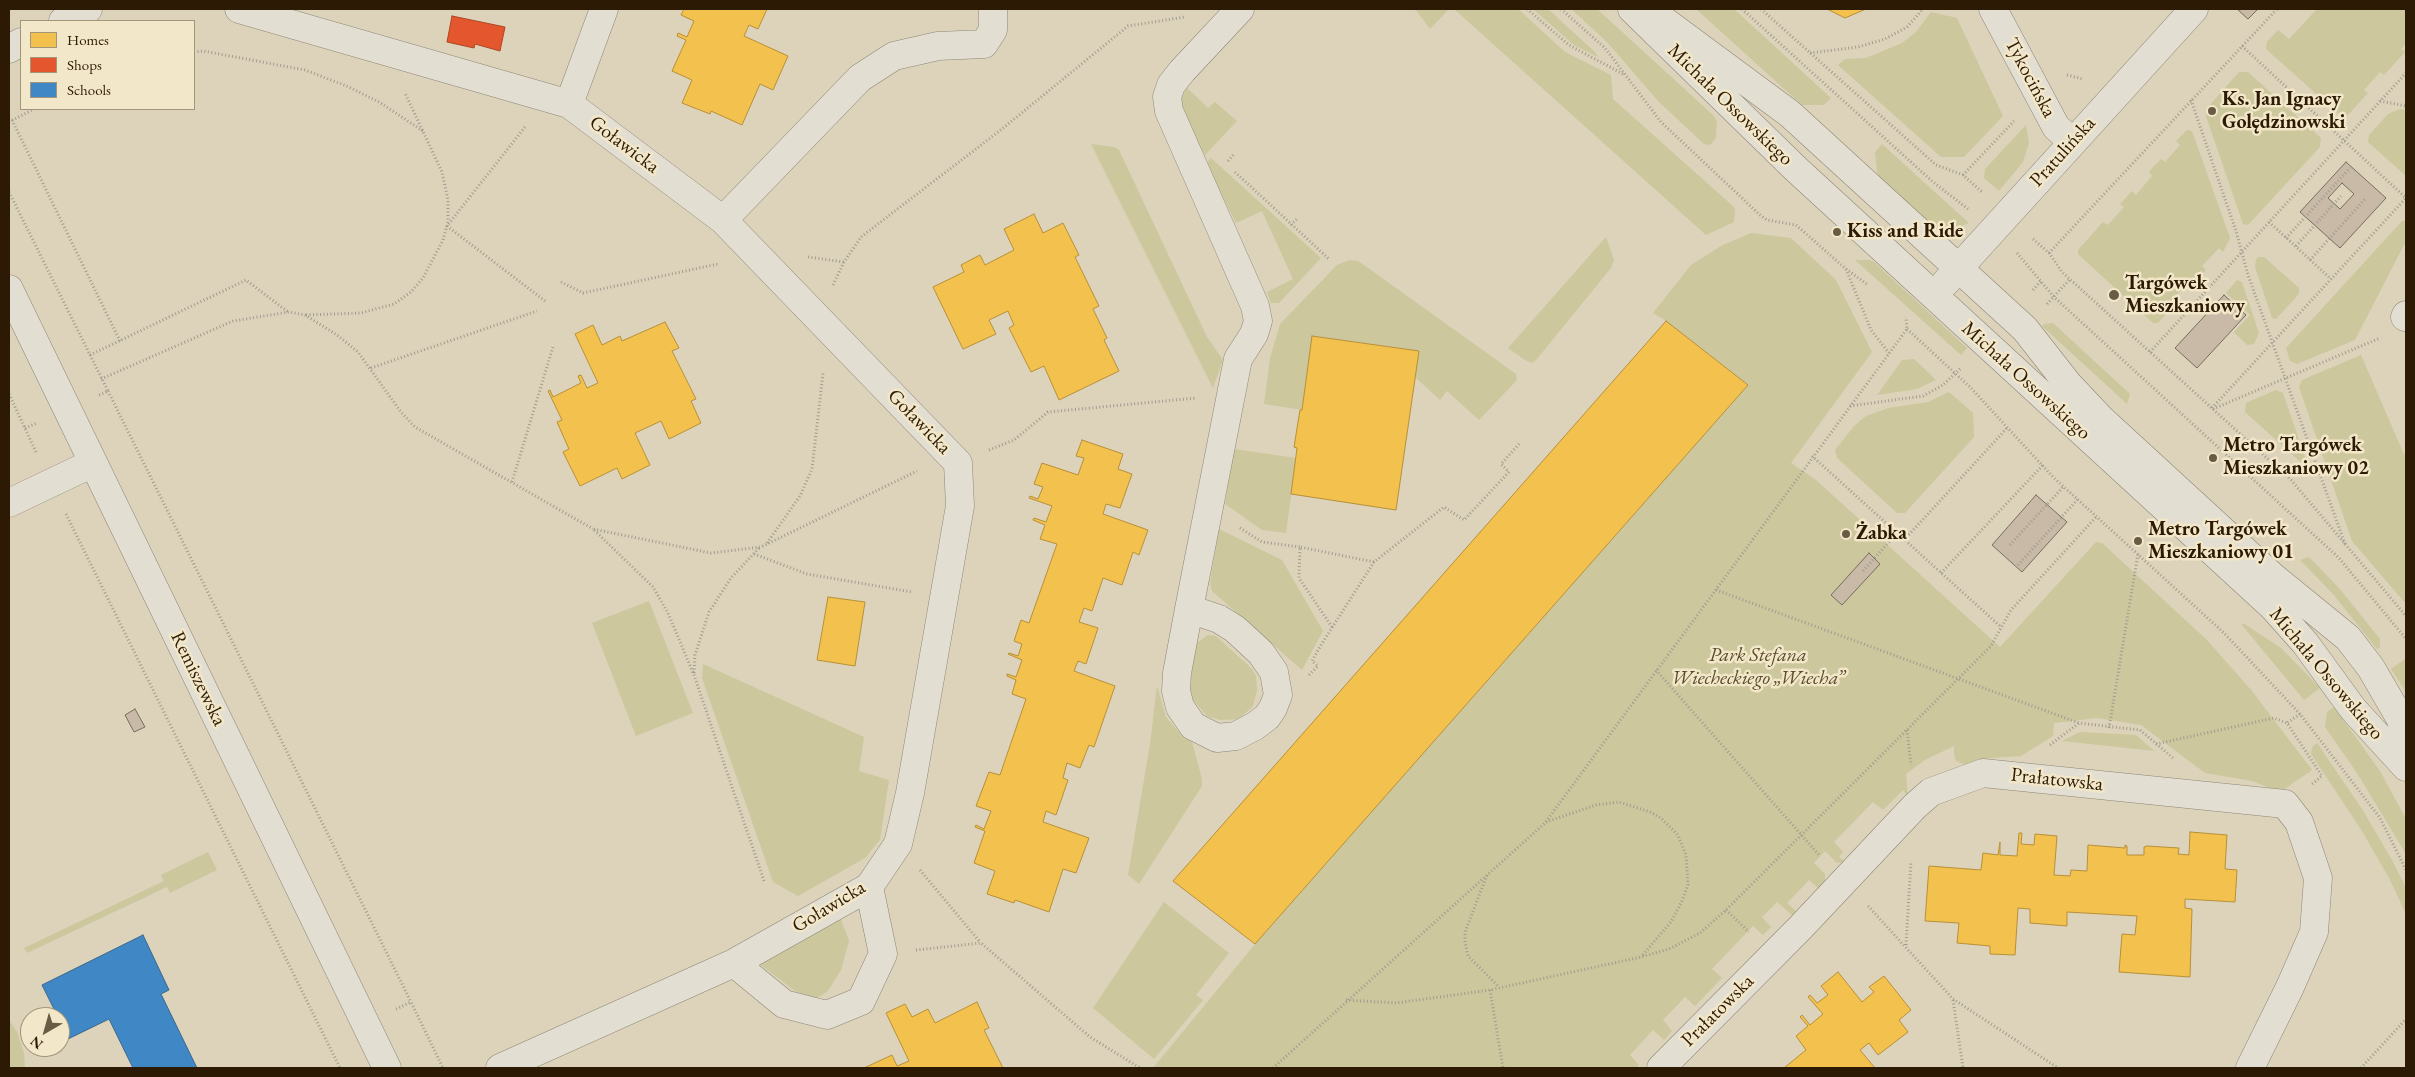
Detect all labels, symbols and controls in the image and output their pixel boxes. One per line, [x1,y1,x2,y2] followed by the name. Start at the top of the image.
[20,20,195,110] legend
[67,30,109,49] text: Homes
[1999,34,2061,122] street label: Tykocińska
[1662,39,1798,171] street label: Michała Ossowskiego
[67,55,102,74] text: Shops
[67,80,111,99] text: Schools
[2222,88,2345,135] place label: Ks. Jan Ignacy Golędzinowski
[2206,105,2218,117] marker: Ks. Jan Ignacy Golędzinowski
[584,111,664,179] street label: Goławicka
[2025,112,2101,192] street label: Pratulińska
[1847,220,1963,244] place label: Kiss and Ride
[1831,226,1843,238] marker: Kiss and Ride
[2125,272,2245,319] place label: Targówek Mieszkaniowy
[2107,288,2121,302] marker: Targówek Mieszkaniowy
[1956,317,2096,445] street label: Michała Ossowskiego
[882,384,956,460] street label: Goławicka
[2223,434,2369,481] place label: Metro Targówek Mieszkaniowy 02
[2207,452,2219,464] marker: Metro Targówek Mieszkaniowy 02
[2148,518,2294,565] place label: Metro Targówek Mieszkaniowy 01
[1856,522,1907,546] place label: Żabka
[1840,528,1852,540] marker: Żabka
[2132,535,2144,547] marker: Metro Targówek Mieszkaniowy 01
[2264,603,2388,745] street label: Michała Ossowskiego
[165,628,231,730] street label: Remiszewska
[1671,644,1845,691] park label: Park Stefana Wiecheckiego „Wiecha”
[2010,763,2104,797] street label: Prałatowska
[788,876,870,938] street label: Goławicka
[1677,970,1759,1052] street label: Prałatowska
[20,1007,70,1057] north arrow
[26,1032,46,1054] text: N

